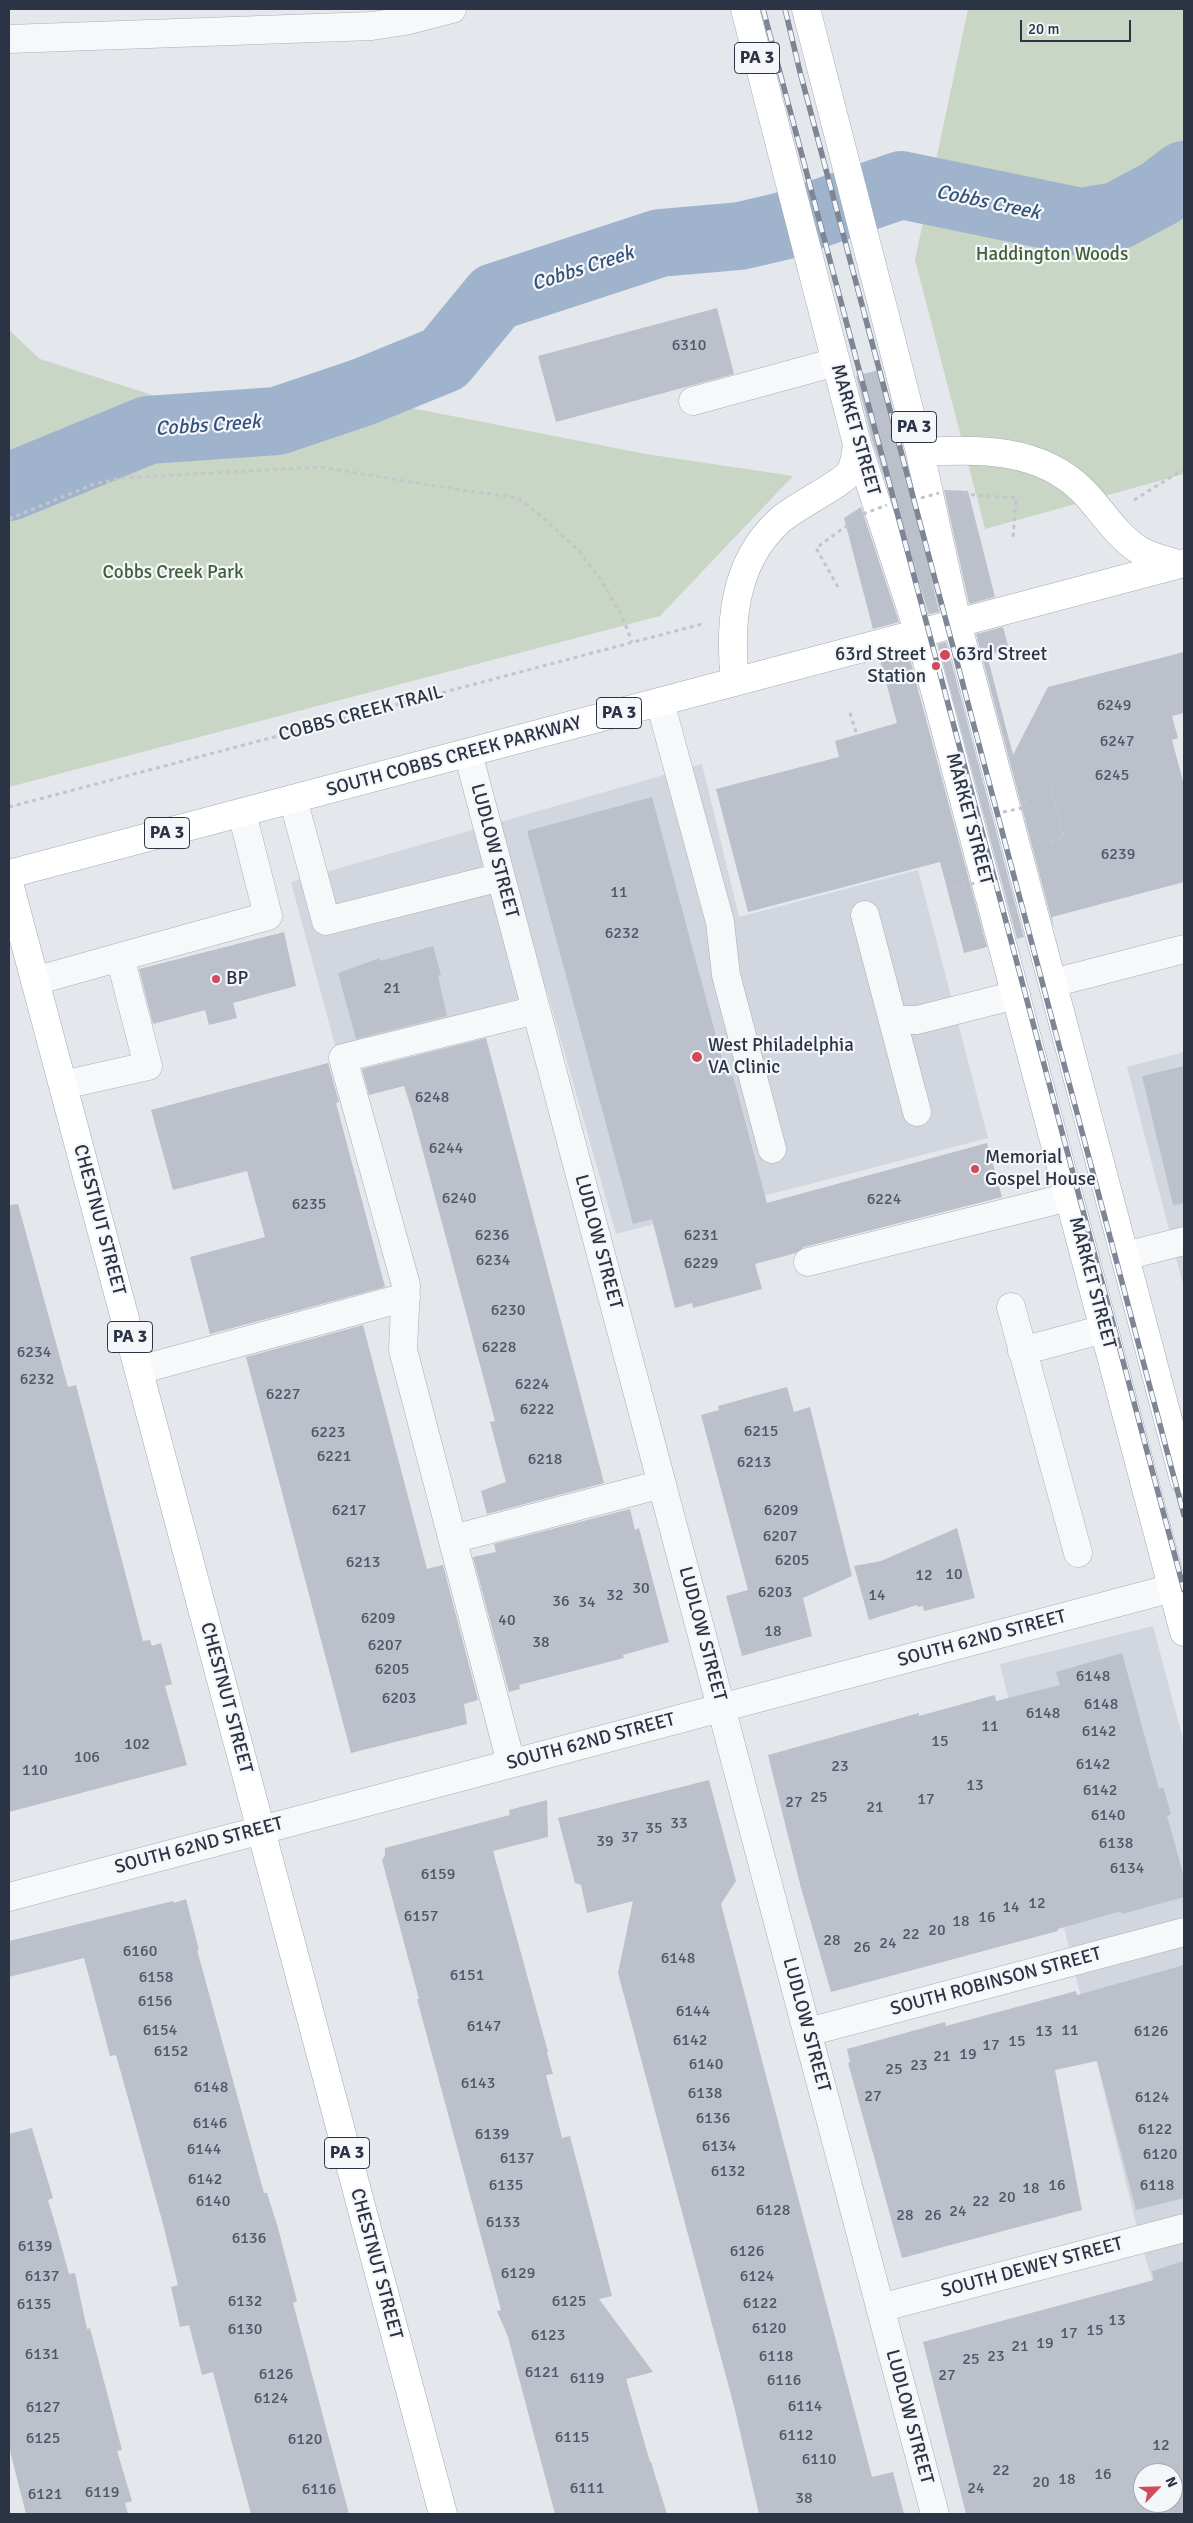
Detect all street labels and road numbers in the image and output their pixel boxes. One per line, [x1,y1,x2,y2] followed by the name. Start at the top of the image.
[734,42,780,74] road number: PA 3
[825,362,885,498] street label: MARKET STREET
[892,412,936,442] road number: PA 3
[276,681,446,747] street label: COBBS CREEK TRAIL
[596,698,642,728] road number: PA 3
[324,712,584,802] street label: SOUTH COBBS CREEK PARKWAY
[940,751,998,887] street label: MARKET STREET
[465,781,523,921] street label: LUDLOW STREET
[144,818,190,848] road number: PA 3
[68,1142,130,1298] street label: CHESTNUT STREET
[569,1172,627,1312] street label: LUDLOW STREET
[1063,1215,1121,1351] street label: MARKET STREET
[108,1321,152,1352] road number: PA 3
[673,1564,731,1704] street label: LUDLOW STREET
[895,1606,1069,1672] street label: SOUTH 62ND STREET
[195,1620,257,1776] street label: CHESTNUT STREET
[504,1709,678,1775] street label: SOUTH 62ND STREET
[112,1813,286,1879] street label: SOUTH 62ND STREET
[888,1943,1104,2021] street label: SOUTH ROBINSON STREET
[777,1955,835,2095] street label: LUDLOW STREET
[324,2138,370,2168] road number: PA 3
[345,2186,407,2342] street label: CHESTNUT STREET
[939,2233,1125,2303] street label: SOUTH DEWEY STREET
[880,2347,938,2487] street label: LUDLOW STREET

